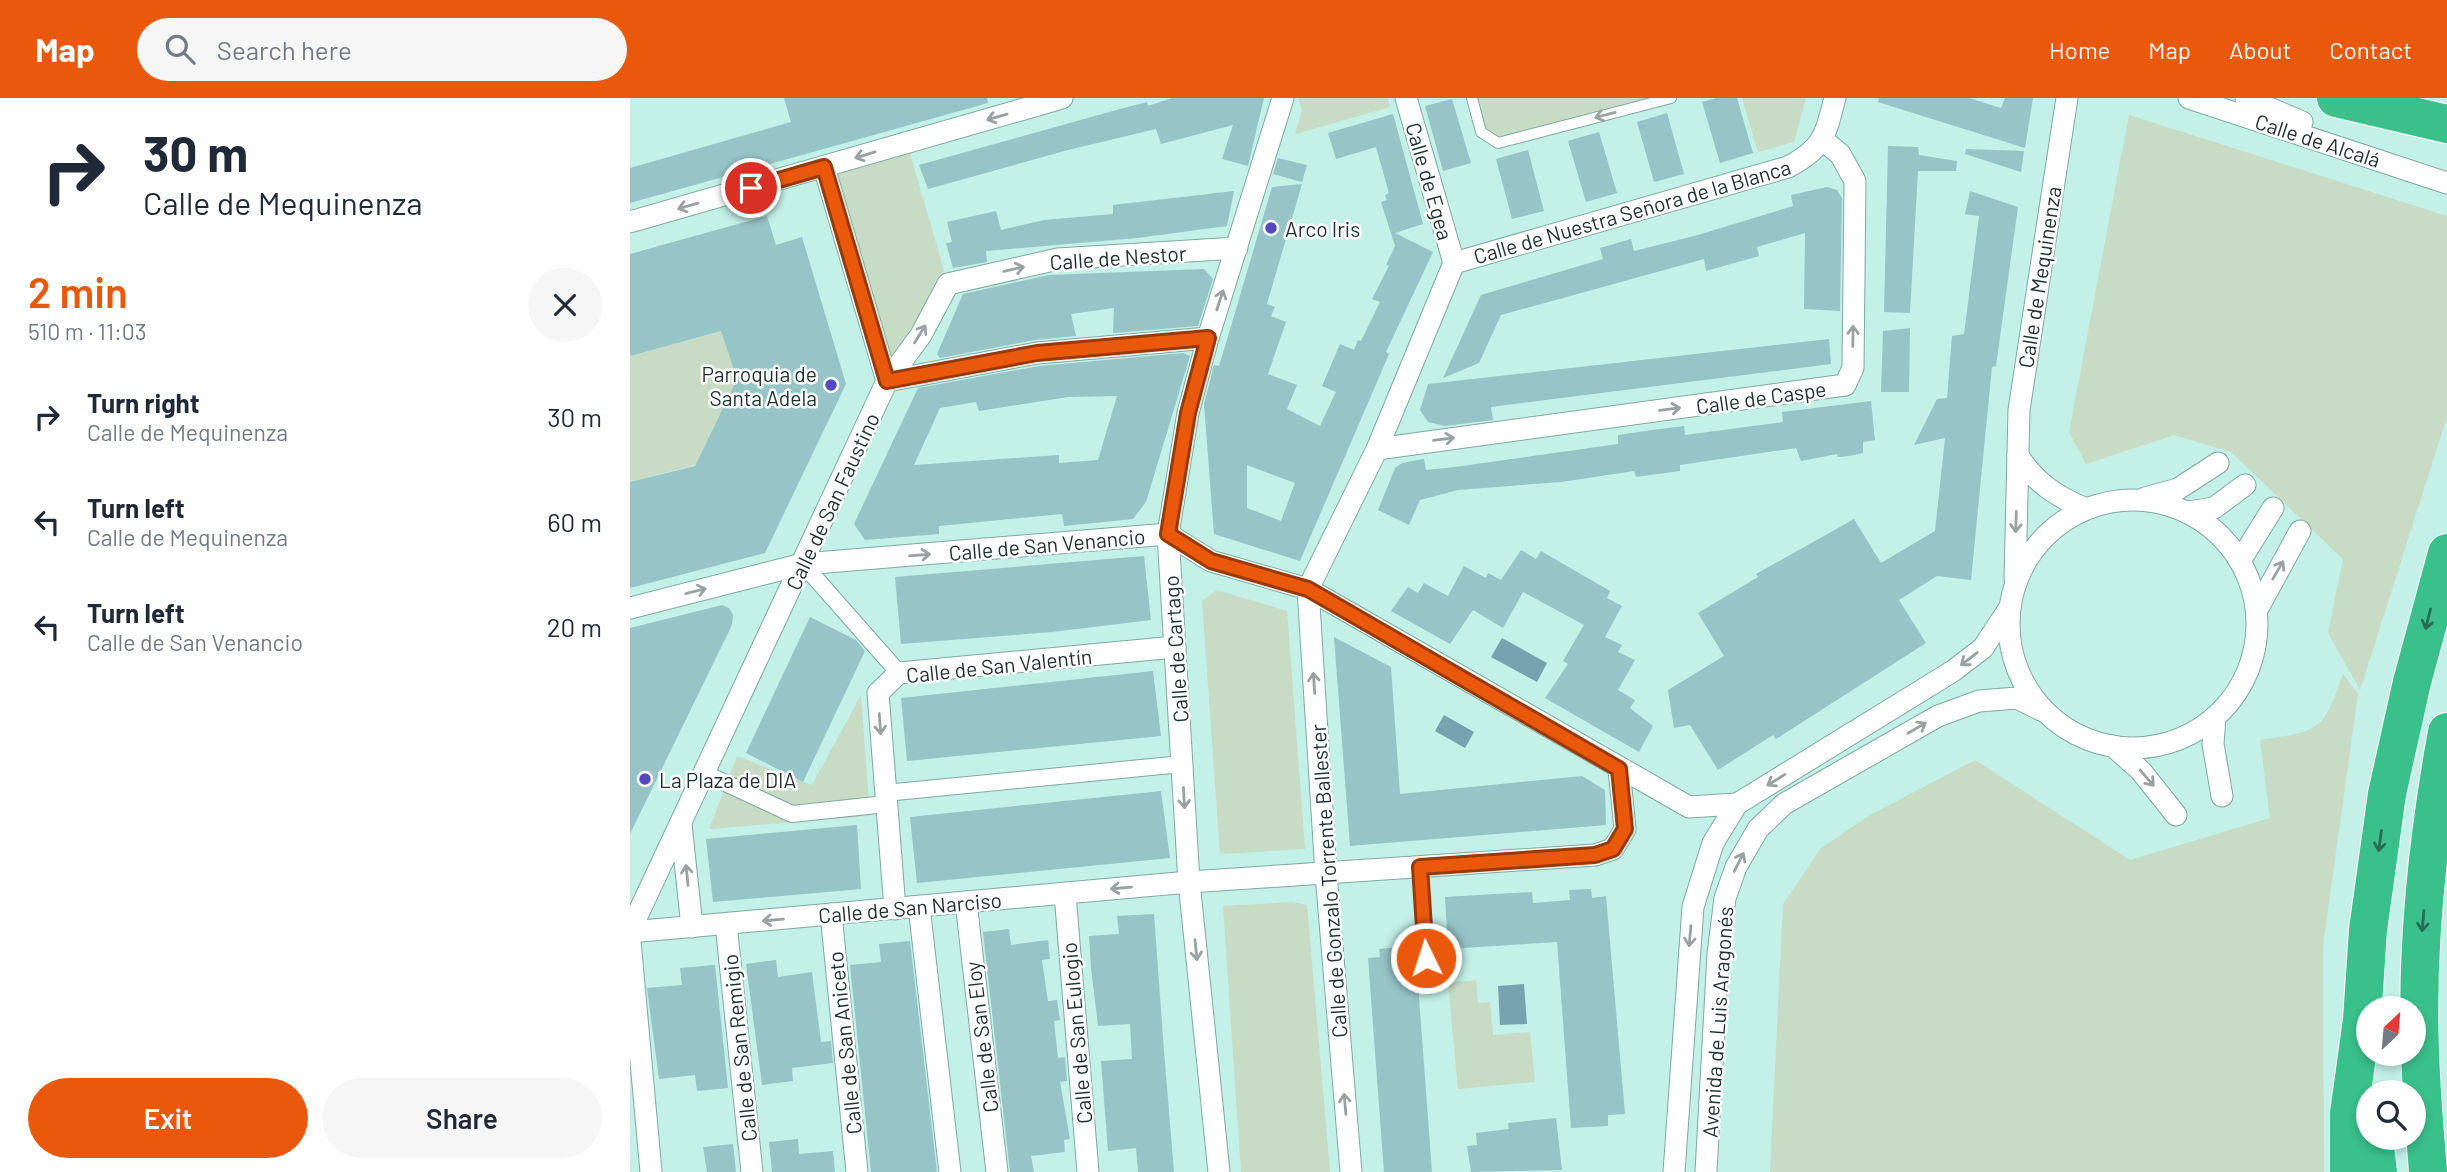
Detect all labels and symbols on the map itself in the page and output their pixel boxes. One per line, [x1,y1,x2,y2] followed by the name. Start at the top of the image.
[2252,108,2384,172] street label: Calle de Alcalá
[1594,109,1617,122] one-way arrow
[986,111,1008,124] one-way arrow
[1401,119,1459,243] street label: Calle de Egea
[855,149,877,162] one-way arrow
[1470,154,1794,268] street label: Calle de Nuestra Señora de la Blanca
[721,158,781,218] pin
[2012,184,2066,370] street label: Calle de Mequinenza
[677,200,699,213] one-way arrow
[1285,216,1360,241] place label: Arco Iris
[1263,220,1279,236] marker: Arco Iris
[1049,240,1188,274] street label: Calle de Nestor
[1002,262,1025,275] one-way arrow
[1215,290,1227,312] one-way arrow
[914,325,928,345] one-way arrow
[1847,325,1860,348] one-way arrow
[701,361,817,410] place label: Parroquia de Santa Adela
[1694,375,1828,419] street label: Calle de Caspe
[823,377,839,393] marker: Parroquia de Santa Adela
[1658,402,1681,415] one-way arrow
[780,408,884,594] street label: Calle de San Faustino
[1433,433,1455,446] one-way arrow
[2010,510,2023,533] one-way arrow
[948,523,1146,565] street label: Calle de San Venancio
[908,548,931,561] one-way arrow
[2271,560,2285,580] one-way arrow
[1157,575,1193,723] street label: Calle de Cartago
[684,584,707,597] one-way arrow
[2421,607,2434,630] one-way arrow
[905,643,1093,687] street label: Calle de San Valentín
[1960,652,1978,667] one-way arrow
[1307,673,1320,695] one-way arrow
[874,712,887,735] one-way arrow
[1906,721,1927,734] one-way arrow
[1305,723,1351,1039] street label: Calle de Gonzalo Torrente Ballester
[659,767,796,792] place label: La Plaza de DIA
[2139,769,2155,787] one-way arrow
[637,771,653,787] marker: La Plaza de DIA
[1766,773,1786,787] one-way arrow
[1178,786,1191,809] one-way arrow
[2373,829,2386,852] one-way arrow
[1733,852,1747,873] one-way arrow
[680,864,693,886] one-way arrow
[1110,882,1133,895] one-way arrow
[817,887,1003,927] street label: Calle de San Narciso
[1696,906,1738,1138] street label: Avenida de Luis Aragonés
[2416,910,2429,932] one-way arrow
[762,913,784,926] one-way arrow
[1389,921,1463,995] position arrow
[1683,924,1696,947] one-way arrow
[1190,938,1203,961] one-way arrow
[1056,941,1096,1125] street label: Calle de San Eulogio
[822,950,866,1136] street label: Calle de San Aniceto
[717,953,761,1143] street label: Calle de San Remigio
[959,960,1003,1114] street label: Calle de San Eloy
[2356,996,2426,1066] north arrow
[1338,1093,1351,1116] one-way arrow

